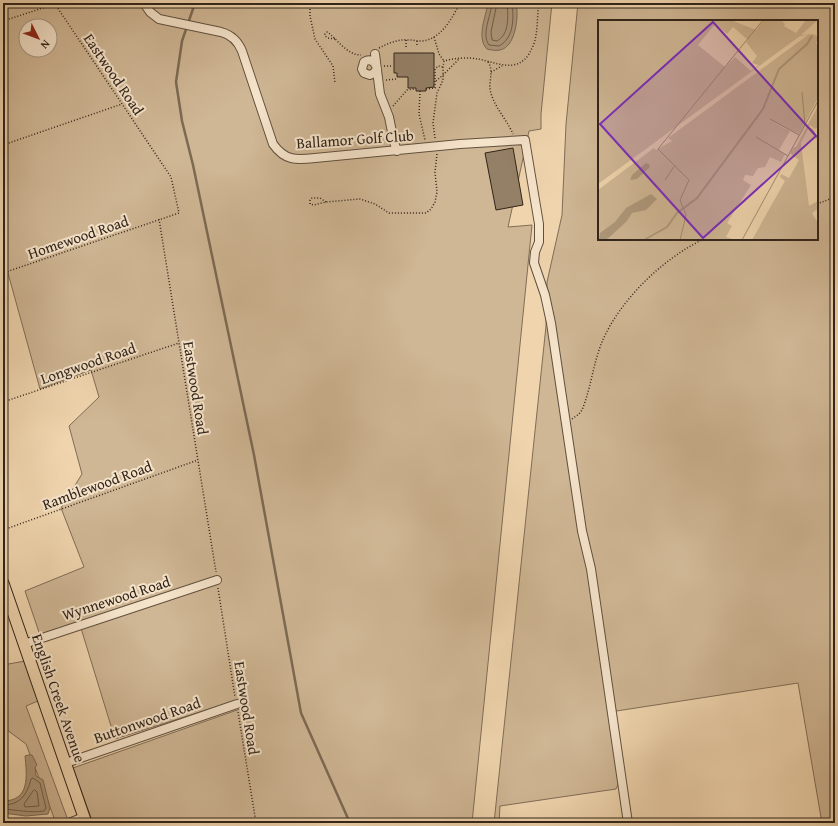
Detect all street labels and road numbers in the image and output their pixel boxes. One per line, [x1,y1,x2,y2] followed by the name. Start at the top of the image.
[79,29,149,119] street label: Eastwood Road
[296,124,415,154] street label: Ballamor Golf Club
[25,210,131,264] street label: Homewood Road
[38,337,138,389] street label: Longwood Road
[178,340,214,436] street label: Eastwood Road
[39,455,155,515] street label: Ramblewood Road
[59,571,173,625] street label: Wynnewood Road
[27,631,91,765] street label: English Creek Avenue
[229,660,265,756] street label: Eastwood Road
[91,692,203,748] street label: Buttonwood Road

